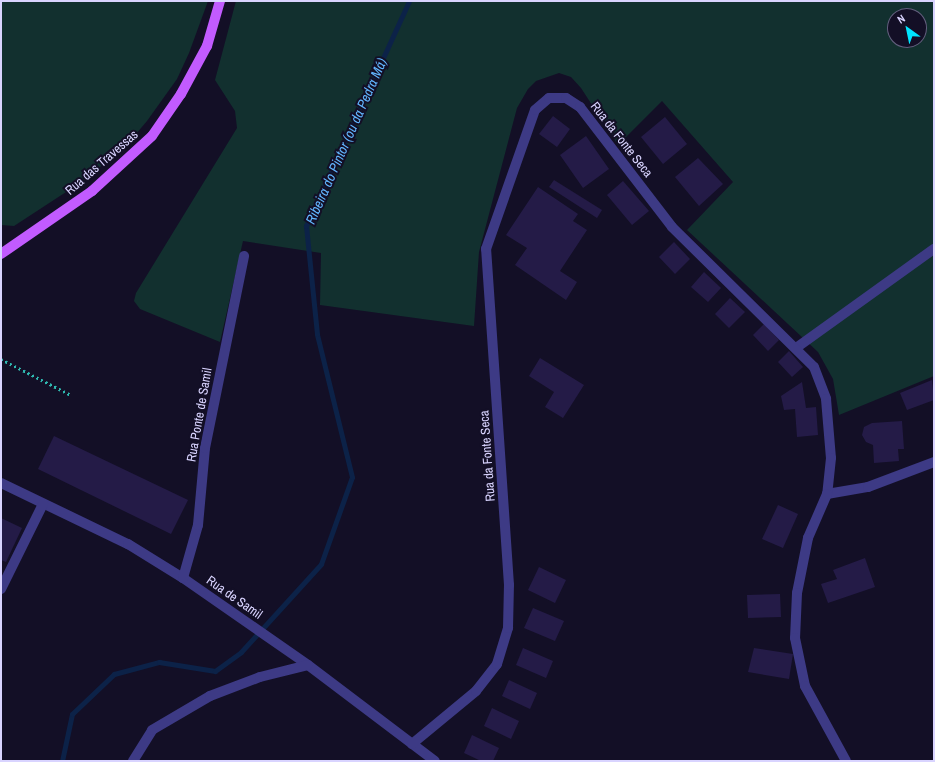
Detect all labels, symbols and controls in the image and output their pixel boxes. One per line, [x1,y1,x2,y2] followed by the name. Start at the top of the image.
[887,8,927,48] north arrow
[894,11,908,26] text: N
[302,55,390,227] water label: Ribeira do Pintor (ou da Pedra Má)
[587,99,655,181] street label: Rua da Fonte Seca
[62,127,142,199] street label: Rua das Travessas
[184,367,216,463] street label: Rua Ponte de Samil
[477,410,499,502] street label: Rua da Fonte Seca
[203,573,265,623] street label: Rua de Samil

